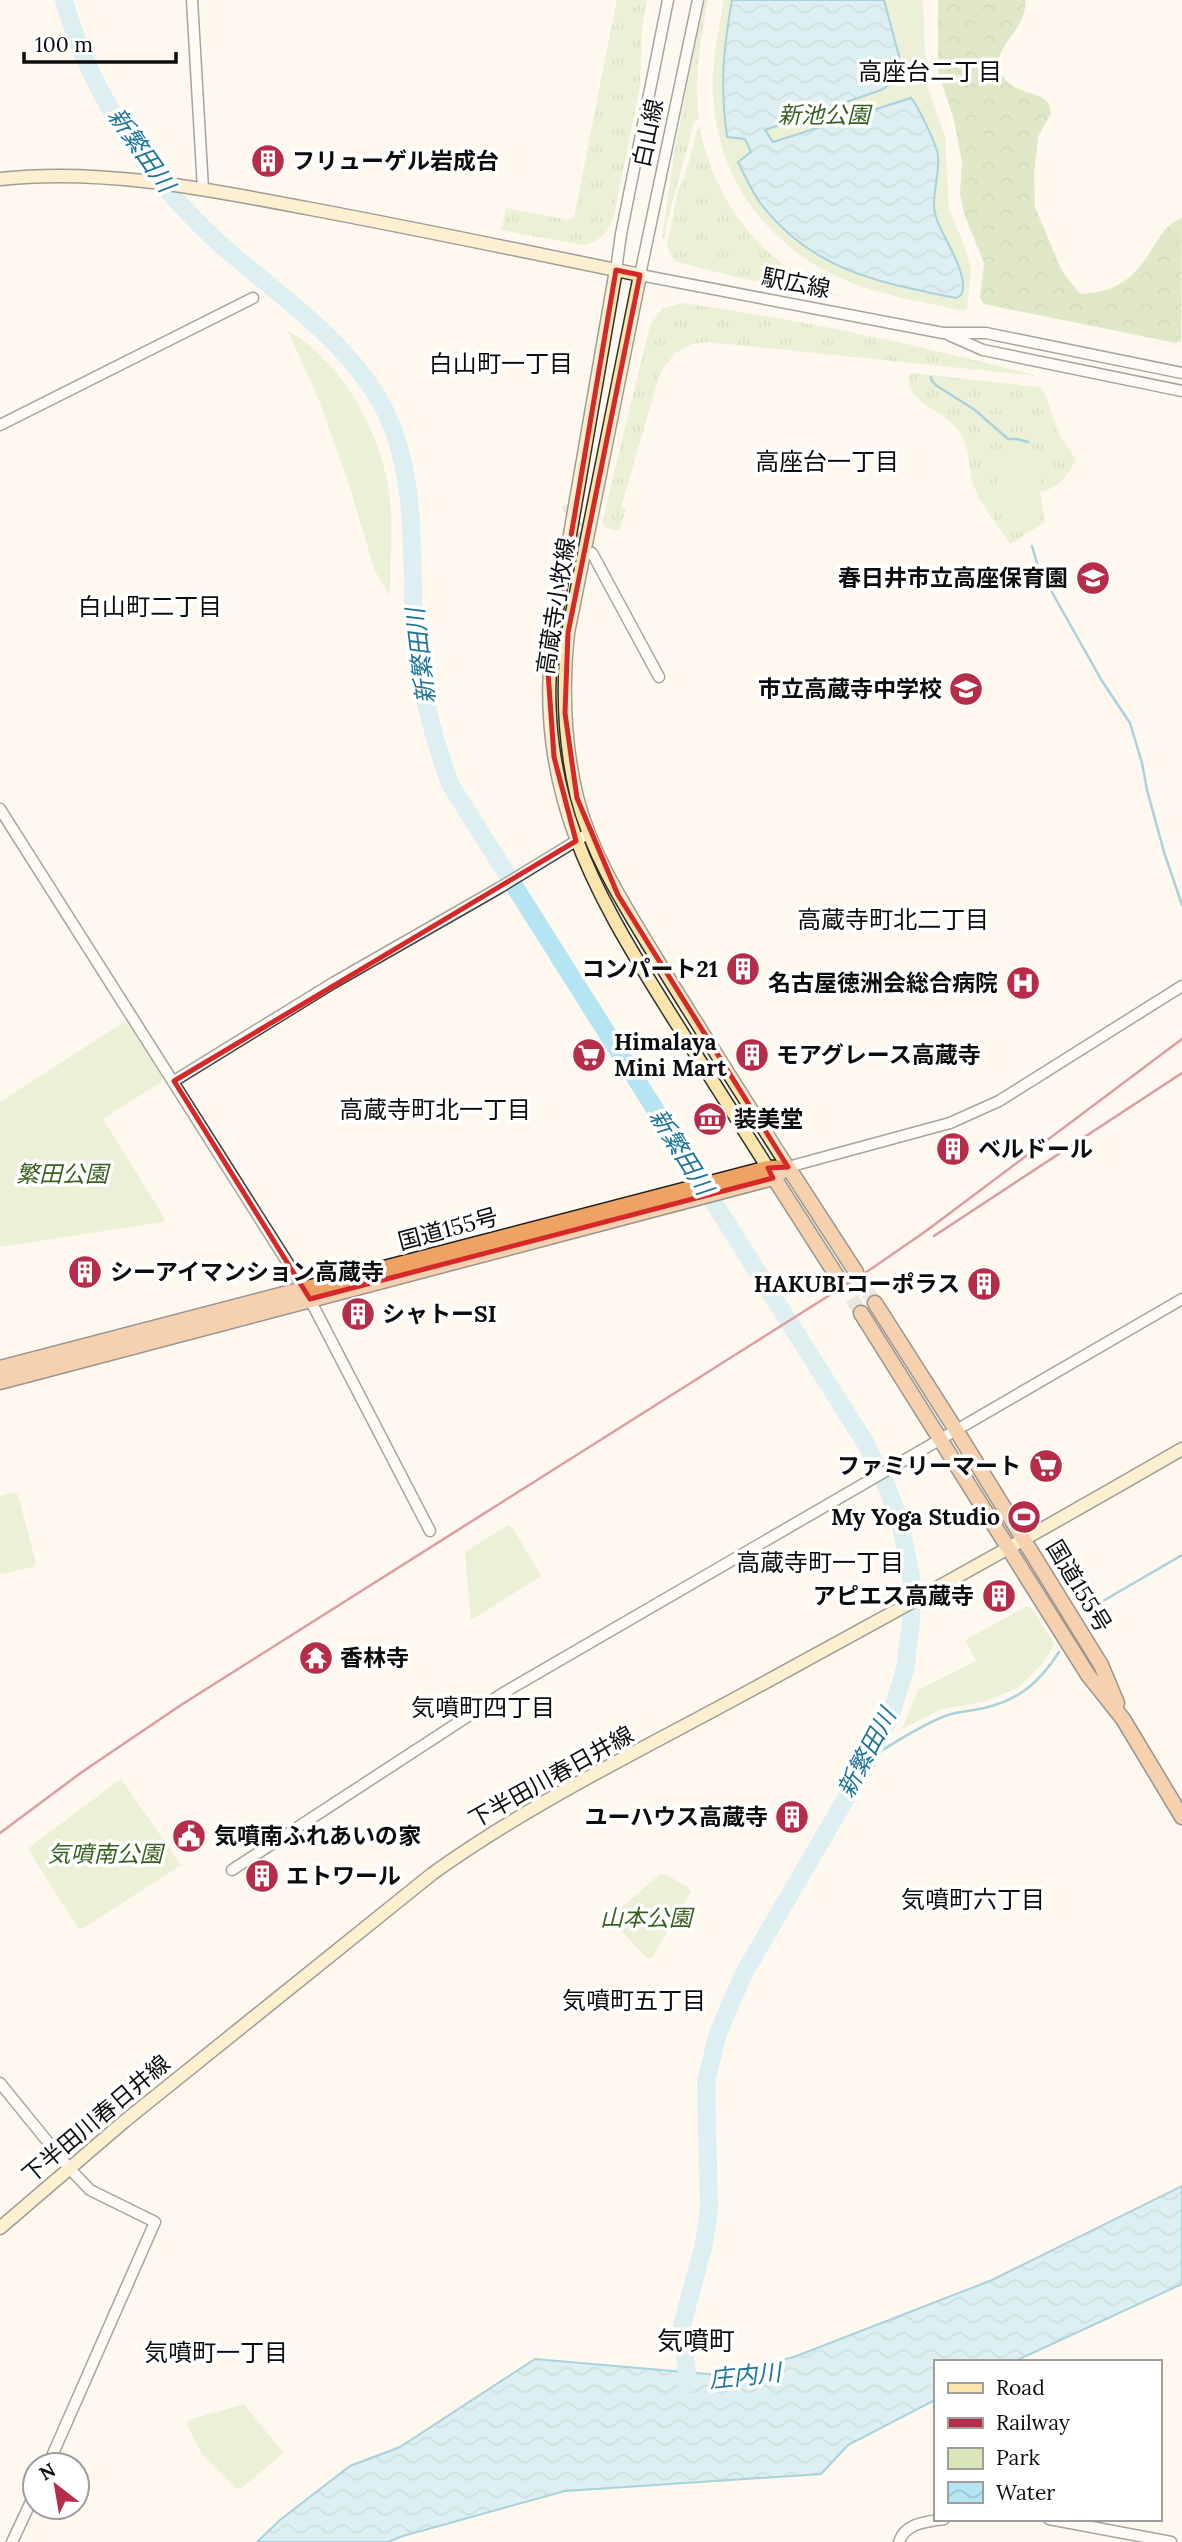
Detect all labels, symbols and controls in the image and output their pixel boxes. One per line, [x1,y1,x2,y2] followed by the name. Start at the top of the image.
[24,21,177,65] scale bar
[35,31,93,58] text: 100 m
[858,56,1002,87] district label: 高座台二丁目
[626,96,669,170] street label: 白山線
[778,100,873,129] park label: 新池公園
[101,102,183,200] water label: 新繁田川
[249,142,287,180] building icon: フリューゲル岩成台
[292,146,499,175] place label: フリューゲル岩成台
[759,262,833,303] street label: 駅広線
[429,348,573,379] district label: 白山町一丁目
[755,446,899,477] district label: 高座台一丁目
[530,536,581,676] street label: 高蔵寺小牧線
[1074,559,1112,597] school or university icon: 春日井市立高座保育園
[838,563,1068,592] place label: 春日井市立高座保育園
[78,591,222,622] district label: 白山町二丁目
[399,604,442,706] water label: 新繁田川
[947,670,985,708] school or university icon: 市立高蔵寺中学校
[758,674,942,703] place label: 市立高蔵寺中学校
[797,904,989,935] district label: 高蔵寺町北二丁目
[724,950,762,988] building icon: コンパート21
[581,954,718,983] place label: コンパート21
[1004,964,1042,1002] hospital icon: 名古屋徳洲会総合病院
[768,968,998,997] place label: 名古屋徳洲会総合病院
[614,1027,727,1082] place label: Himalaya Mini Mart
[570,1036,608,1074] supermarket icon: Himalaya Mini Mart
[733,1036,771,1074] building icon: モアグレース高蔵寺
[776,1040,981,1069] place label: モアグレース高蔵寺
[339,1094,531,1125] district label: 高蔵寺町北一丁目
[691,1100,729,1138] museum icon: 装美堂
[643,1103,722,1203] water label: 新繁田川
[734,1104,803,1133] place label: 装美堂
[934,1130,972,1168] building icon: ベルドール
[978,1134,1093,1163] place label: ベルドール
[16,1159,111,1188] park label: 繁田公園
[395,1201,501,1256] street label: 国道155号
[66,1253,104,1291] building icon: シーアイマンション高蔵寺
[110,1257,384,1286] place label: シーアイマンション高蔵寺
[965,1265,1003,1303] building icon: HAKUBIコーポラス
[754,1269,960,1298] place label: HAKUBIコーポラス
[339,1295,377,1333] building icon: シャトーSI
[382,1299,497,1328] place label: シャトーSI
[1027,1447,1065,1485] supermarket icon: ファミリーマート
[837,1451,1021,1480] place label: ファミリーマート
[1005,1498,1043,1536] sports icon: My Yoga Studio
[831,1502,1000,1531] place label: My Yoga Studio
[1041,1534,1118,1637] street label: 国道155号
[736,1547,904,1578] district label: 高蔵寺町一丁目
[980,1577,1018,1615] building icon: アピエス高蔵寺
[813,1581,974,1610] place label: アピエス高蔵寺
[297,1639,335,1677] temple icon: 香林寺
[340,1643,409,1672] place label: 香林寺
[411,1692,555,1723] district label: 気噴町四丁目
[830,1700,904,1802] water label: 新繁田川
[463,1719,638,1834] street label: 下半田川春日井線
[773,1798,811,1836] building icon: ユーハウス高蔵寺
[584,1802,768,1831] place label: ユーハウス高蔵寺
[170,1817,208,1855] public building icon: 気噴南ふれあいの家
[214,1821,421,1850] place label: 気噴南ふれあいの家
[48,1839,166,1868] park label: 気噴南公園
[243,1857,281,1895] building icon: エトワール
[286,1861,401,1890] place label: エトワール
[901,1884,1045,1915] district label: 気噴町六丁目
[600,1903,695,1932] park label: 山本公園
[562,1985,706,2016] district label: 気噴町五丁目
[16,2048,175,2189] street label: 下半田川春日井線
[657,2324,735,2357] district label: 気噴町
[144,2337,288,2368] district label: 気噴町一丁目
[708,2356,785,2395] water label: 庄内川
[934,2360,1161,2521] legend
[996,2374,1045,2401] text: Road
[996,2409,1070,2436] text: Railway
[996,2444,1040,2471] text: Park
[21,2451,91,2521] north arrow
[35,2457,60,2485] text: N
[996,2479,1055,2506] text: Water

